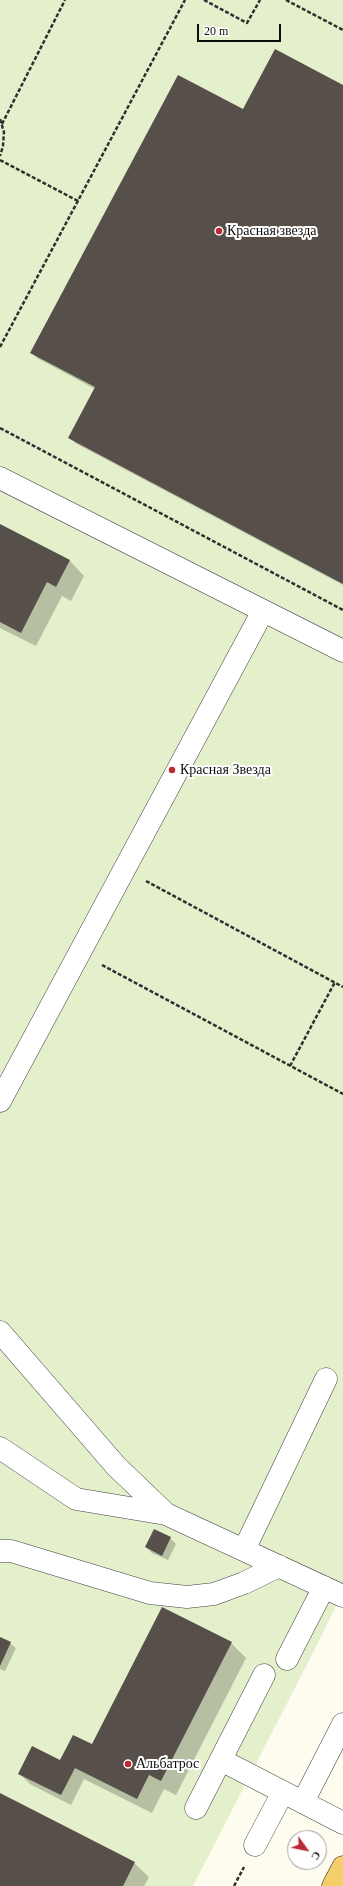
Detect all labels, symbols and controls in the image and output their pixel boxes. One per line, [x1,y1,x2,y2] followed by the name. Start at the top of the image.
[199,16,283,42] scale bar
[204,24,228,38] text: 20 m
[227,223,316,239] place label: Красная звезда
[214,226,224,236] marker: Красная звезда
[180,762,271,778] place label: Красная Звезда
[167,765,177,775] marker: Красная Звезда
[136,1756,199,1772] place label: Альбатрос
[123,1759,133,1769] marker: Альбатрос
[287,1830,327,1870] north arrow
[309,1849,323,1863] text: С

